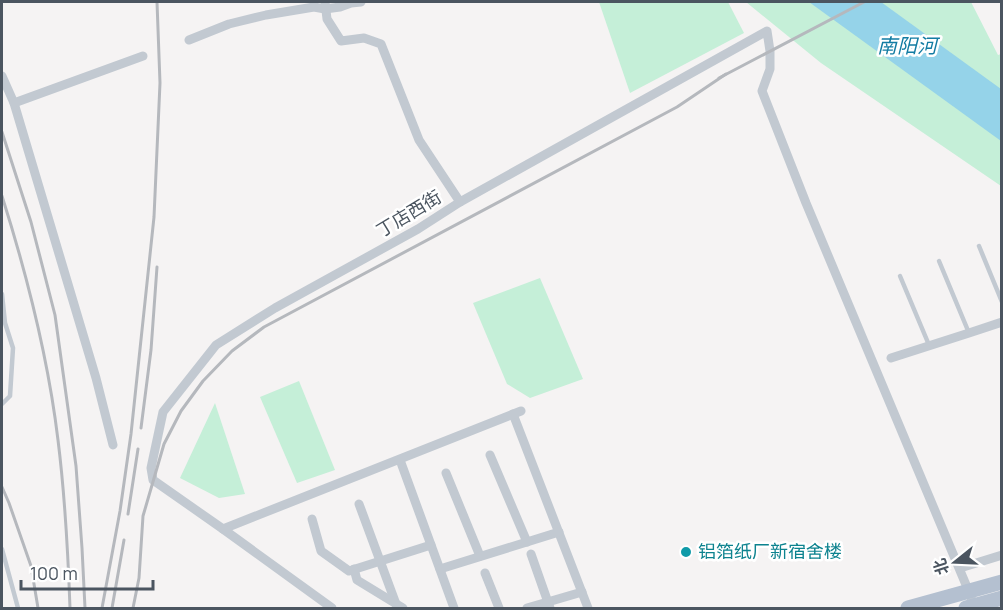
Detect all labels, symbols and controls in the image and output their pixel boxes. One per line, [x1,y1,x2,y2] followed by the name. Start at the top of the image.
[877,32,941,59] water label: 南阳河
[371,184,446,242] street label: 丁店西街
[925,532,985,592] north arrow
[698,539,842,563] place label: 铝箔纸厂新宿舍楼
[679,545,693,559] marker: 铝箔纸厂新宿舍楼
[21,553,153,591] scale bar
[928,556,954,578] text: 北
[30,561,78,585] text: 100 m

